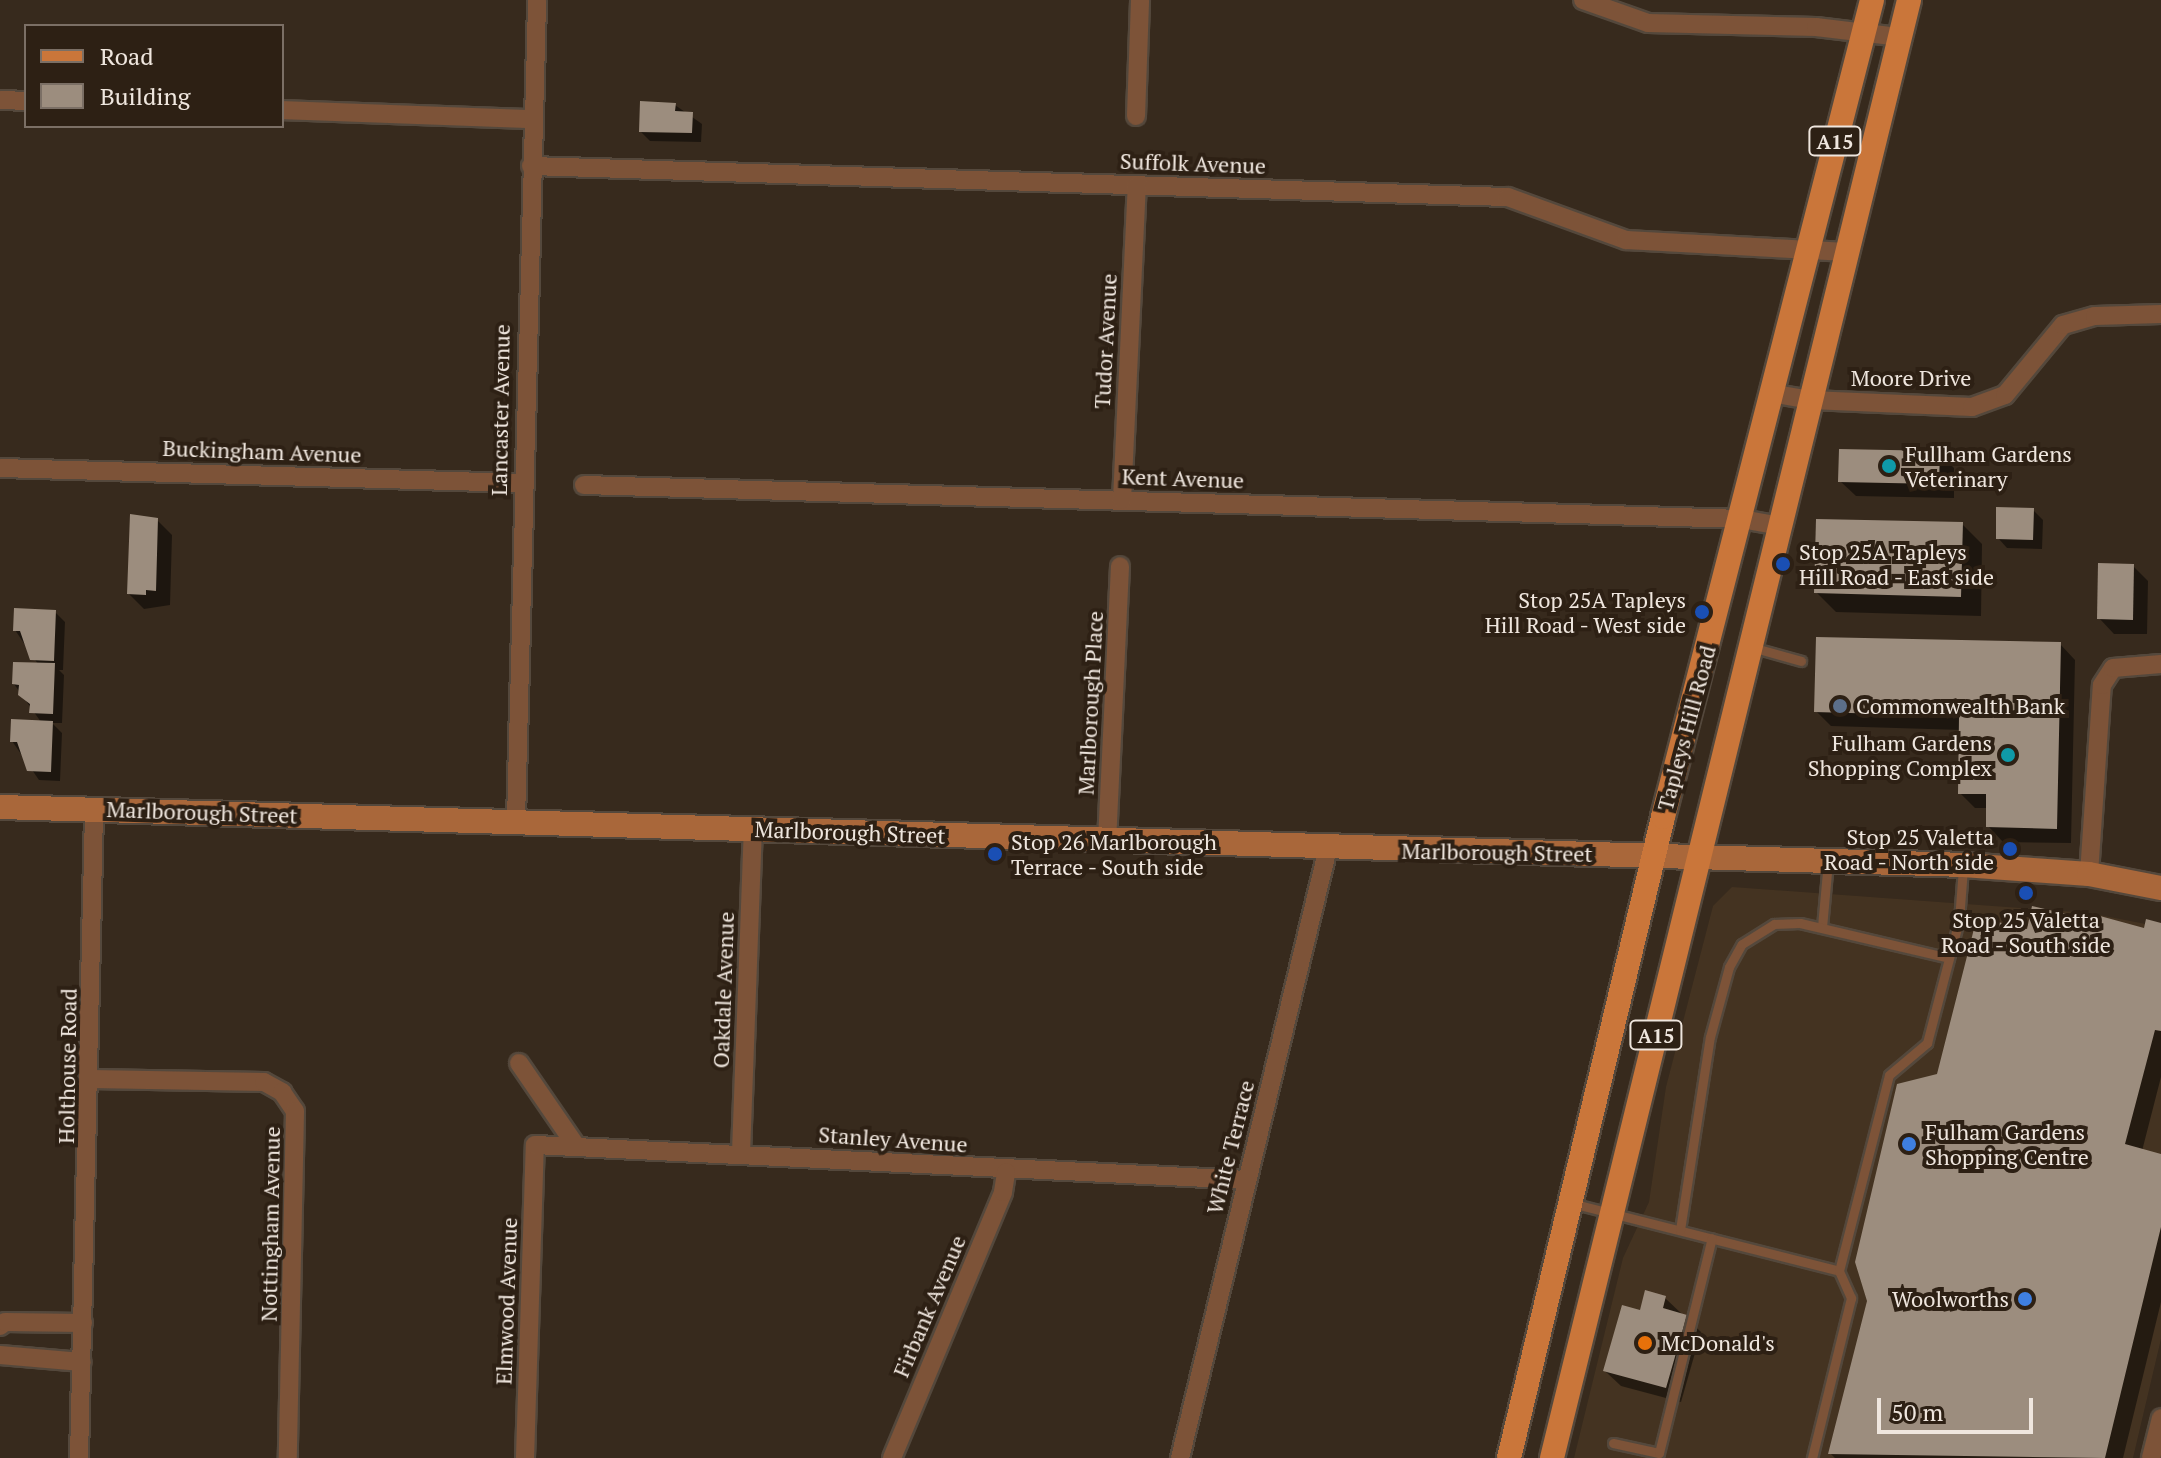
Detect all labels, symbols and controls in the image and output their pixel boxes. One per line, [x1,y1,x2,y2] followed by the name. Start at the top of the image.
[24,24,284,128] legend
[100,40,154,72] text: Road
[100,80,190,112] text: Building
[1807,125,1863,157] road number: A15
[1119,147,1267,179] street label: Suffolk Avenue
[1088,273,1122,409] street label: Tudor Avenue
[485,324,515,496] street label: Lancaster Avenue
[1851,365,1971,391] street label: Moore Drive
[162,434,362,468] street label: Buckingham Avenue
[1905,440,2072,492] place label: Fullham Gardens Veterinary
[1880,457,1898,475] marker: Fullham Gardens Veterinary
[1121,463,1245,493] street label: Kent Avenue
[1799,538,1996,590] place label: Stop 25A Tapleys Hill Road - East side
[1774,555,1792,573] marker: Stop 25A Tapleys Hill Road - East side
[1483,586,1686,638] place label: Stop 25A Tapleys Hill Road - West side
[1693,603,1711,621] marker: Stop 25A Tapleys Hill Road - West side
[1072,610,1108,796] street label: Marlborough Place
[1651,642,1721,814] street label: Tapleys Hill Road
[1856,693,2065,719] place label: Commonwealth Bank
[1831,697,1849,715] marker: Commonwealth Bank
[1808,729,1992,780] place label: Fulham Gardens Shopping Complex
[1999,746,2017,764] marker: Fulham Gardens Shopping Complex
[106,795,298,829] street label: Marlborough Street
[754,815,946,849] street label: Marlborough Street
[1822,823,1994,874] place label: Stop 25 Valetta Road - North side
[1011,828,1217,880] place label: Stop 26 Marlborough Terrace - South side
[1401,837,1593,867] street label: Marlborough Street
[2001,840,2019,858] marker: Stop 25 Valetta Road - North side
[986,845,1004,863] marker: Stop 26 Marlborough Terrace - South side
[2017,884,2035,902] marker: Stop 25 Valetta Road - South side
[1940,906,2112,958] place label: Stop 25 Valetta Road - South side
[707,911,739,1069] street label: Oakdale Avenue
[52,988,82,1144] street label: Holthouse Road
[1628,1019,1684,1051] road number: A15
[1201,1077,1259,1217] street label: White Terrace
[1925,1118,2089,1170] place label: Fulham Gardens Shopping Centre
[817,1121,969,1157] street label: Stanley Avenue
[255,1126,285,1322] street label: Nottingham Avenue
[1900,1135,1918,1153] marker: Fulham Gardens Shopping Centre
[490,1217,522,1385] street label: Elmwood Avenue
[887,1231,971,1381] street label: Firbank Avenue
[1892,1286,2009,1312] place label: Woolworths
[2016,1290,2034,1308] marker: Woolworths
[1661,1330,1775,1356] place label: McDonald's
[1636,1334,1654,1352] marker: McDonald's
[1881,1382,2037,1432] scale bar
[1891,1396,1943,1428] text: 50 m

